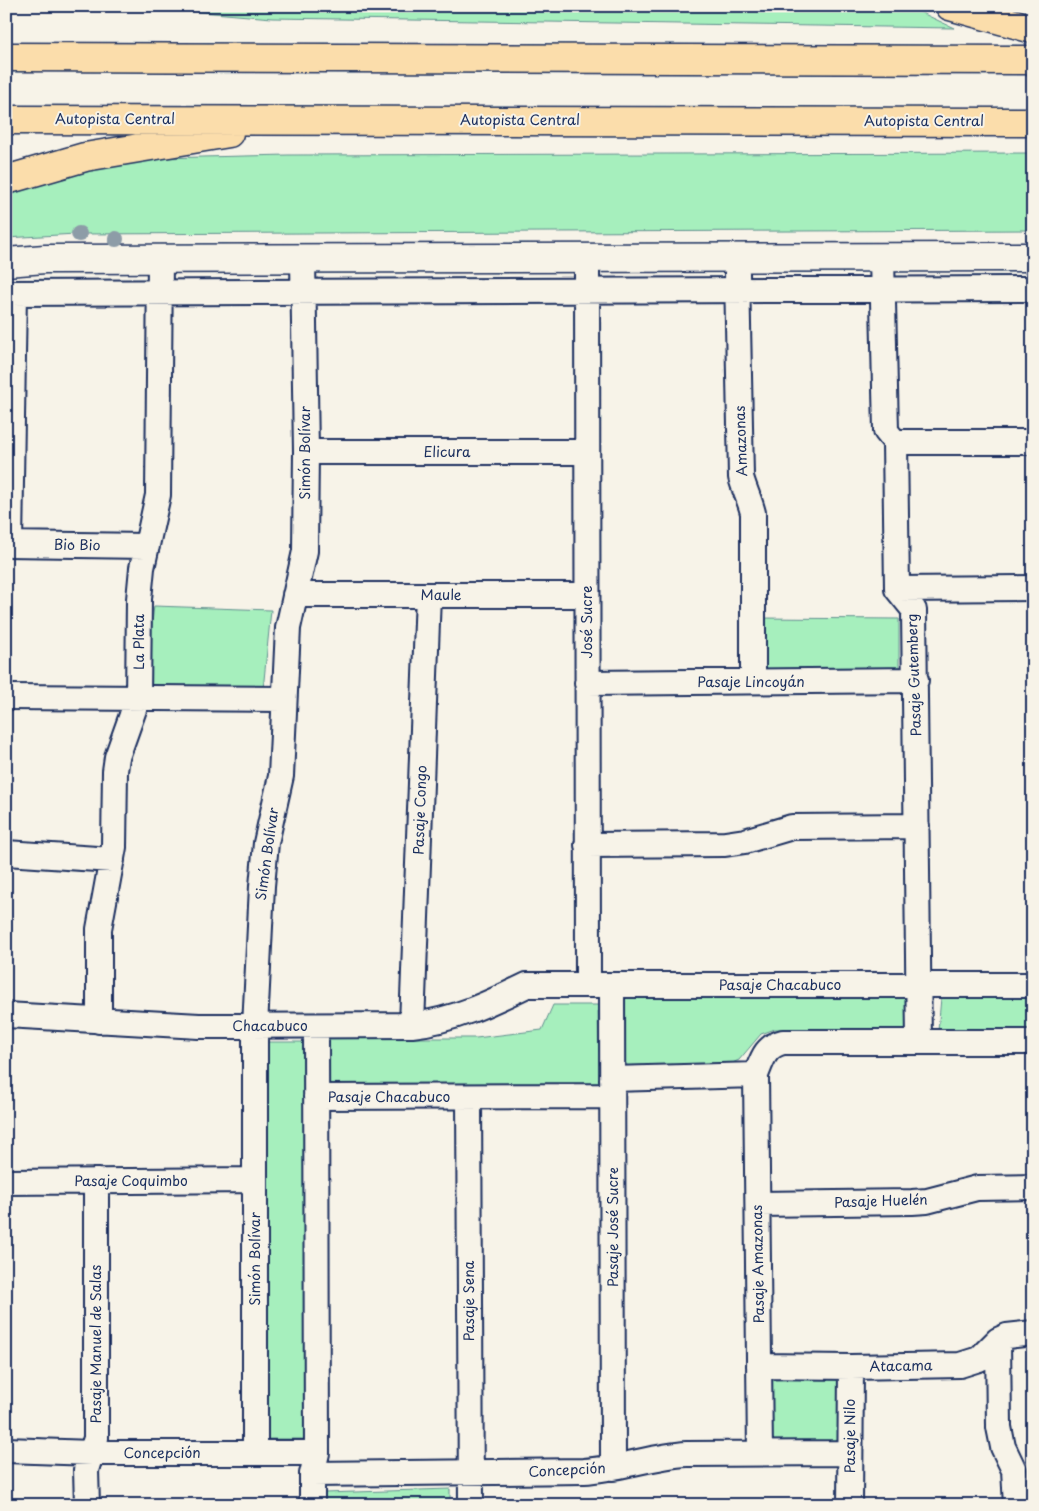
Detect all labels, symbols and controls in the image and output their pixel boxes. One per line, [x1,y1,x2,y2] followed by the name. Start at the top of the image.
[55,108,175,129] street label: Autopista Central
[460,109,580,130] street label: Autopista Central
[864,110,984,131] street label: Autopista Central
[729,405,752,477] street label: Amazonas
[294,406,315,500] street label: Simón Bolívar
[423,441,471,462] street label: Elicura
[53,534,101,555] street label: Bio Bio
[421,584,462,605] street label: Maule
[576,586,597,658] street label: José Sucre
[901,613,926,737] street label: Pasaje Gutemberg
[128,614,149,670] street label: La Plata
[697,671,805,692] street label: Pasaje Lincoyán
[407,765,432,855] street label: Pasaje Congo
[250,805,284,902] street label: Simón Bolívar
[719,974,841,995] street label: Pasaje Chacabuco
[232,1015,308,1036] street label: Chacabuco
[328,1086,450,1107] street label: Pasaje Chacabuco
[602,1167,623,1287] street label: Pasaje José Sucre
[74,1170,188,1191] street label: Pasaje Coquimbo
[834,1188,928,1213] street label: Pasaje Huelén
[746,1204,769,1324] street label: Pasaje Amazonas
[244,1212,265,1306] street label: Simón Bolívar
[458,1260,479,1341] street label: Pasaje Sena
[85,1265,106,1423] street label: Pasaje Manuel de Salas
[869,1354,933,1377] street label: Atacama
[839,1399,860,1473] street label: Pasaje Nilo
[123,1442,201,1463] street label: Concepción
[528,1457,606,1482] street label: Concepción

